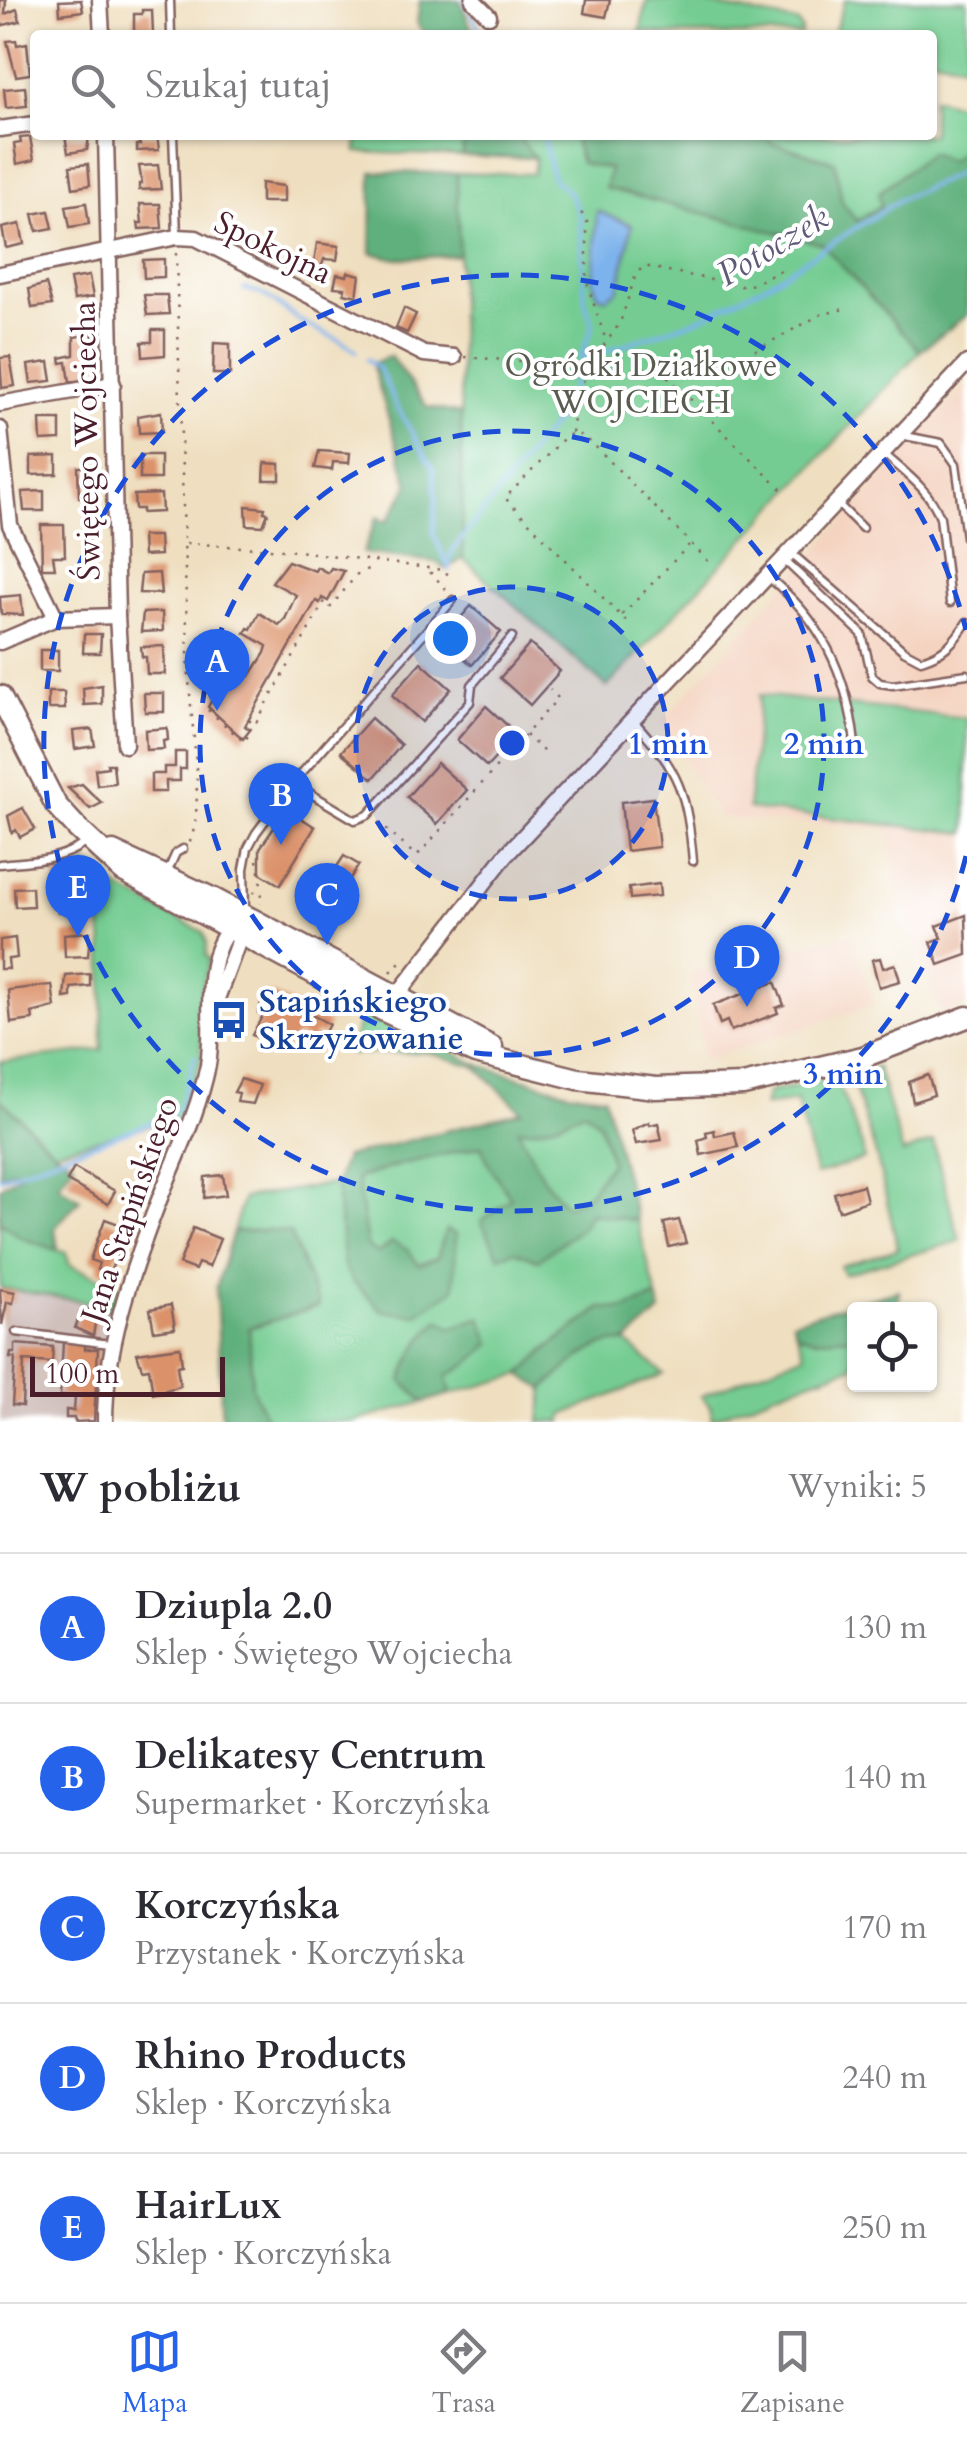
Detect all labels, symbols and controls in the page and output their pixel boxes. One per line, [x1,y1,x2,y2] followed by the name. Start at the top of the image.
[30,30,937,140] search box
[65,58,120,113] icon: search
[145,59,332,111] text: Szukaj tutaj
[708,194,838,298] water label: Potoczek
[207,201,339,295] street label: Spokojna
[63,301,111,581] street label: Świętego Wojciecha
[505,344,777,425] park label: Ogródki Działkowe WOJCIECH
[425,613,476,664] your location
[184,628,250,711] pin: A
[628,724,708,765] text: 1 min
[784,724,864,765] text: 2 min
[494,725,530,761] centre of rings
[248,762,314,845] pin: B
[46,854,110,937] pin: E
[294,862,360,945] pin: C
[714,924,780,1007] pin: D
[259,980,464,1061] place label: Stapińskiego Skrzyżowanie
[208,999,250,1041] bus stop icon: Stapińskiego Skrzyżowanie
[803,1054,883,1095] text: 3 min
[69,1091,189,1333] street label: Jana Stapińskiego
[847,1302,937,1392] map controls
[847,1302,937,1392] button: locate
[30,1352,225,1396] scale bar
[45,1355,119,1393] text: 100 m
[40,1459,241,1516] text: W pobliżu
[788,1465,927,1509] text: Wyniki: 5
[135,1580,332,1632] text: Dziupla 2.0
[60,1606,85,1650] text: A
[842,1606,927,1650] text: 130 m
[135,1632,513,1676] text: Sklep · Świętego Wojciecha
[135,1730,485,1782] text: Delikatesy Centrum
[61,1756,84,1800] text: B
[842,1756,927,1800] text: 140 m
[135,1782,490,1826] text: Supermarket · Korczyńska
[135,1880,340,1932] text: Korczyńska
[60,1906,85,1950] text: C
[842,1906,927,1950] text: 170 m
[135,1932,465,1976] text: Przystanek · Korczyńska
[135,2030,407,2082] text: Rhino Products
[59,2056,86,2100] text: D
[842,2056,927,2100] text: 240 m
[135,2082,392,2126] text: Sklep · Korczyńska
[135,2180,282,2232] text: HairLux
[62,2206,83,2250] text: E
[842,2206,927,2250] text: 250 m
[135,2232,392,2276] text: Sklep · Korczyńska
[122,2324,188,2422] tab: Mapa
[432,2324,496,2422] tab: Trasa
[740,2324,845,2422] tab: Zapisane

